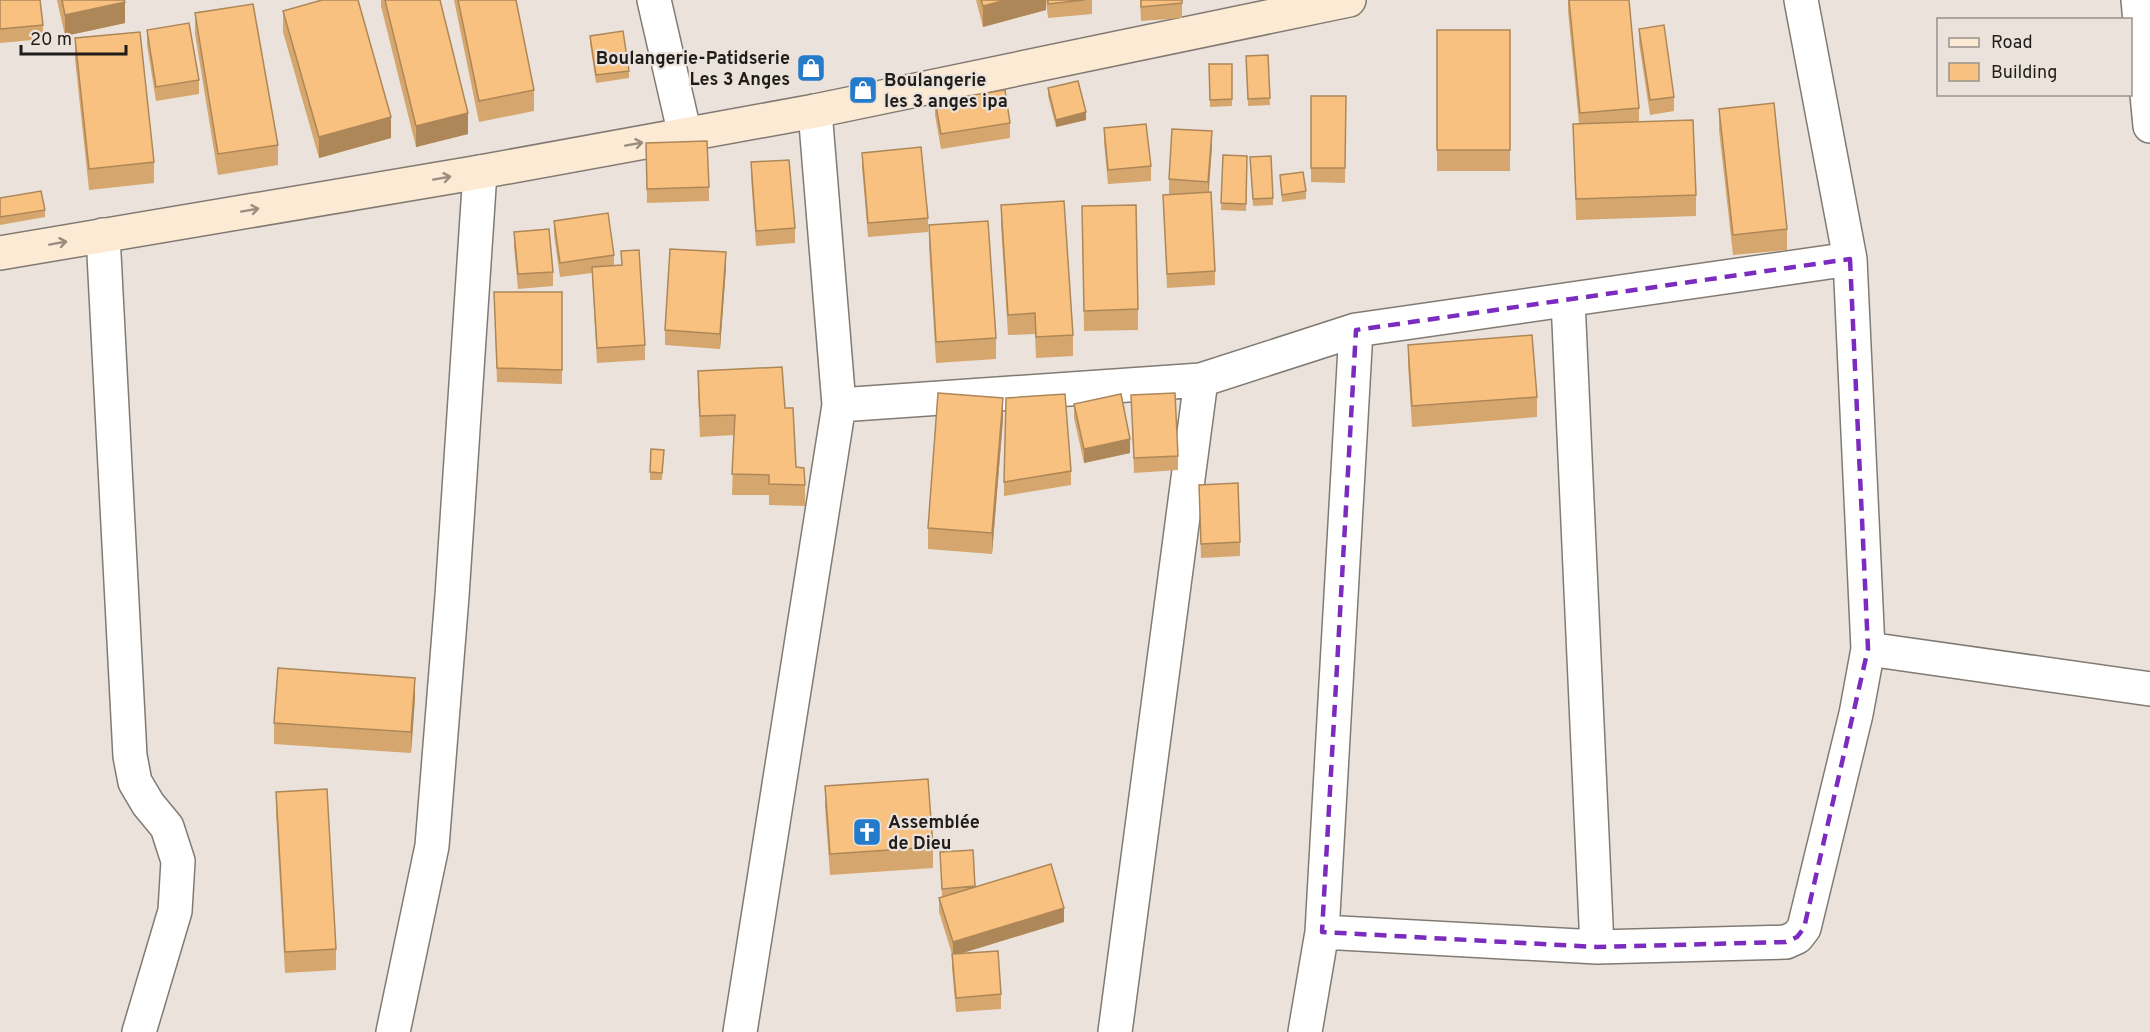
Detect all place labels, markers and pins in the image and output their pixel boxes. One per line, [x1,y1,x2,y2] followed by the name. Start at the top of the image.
[596,48,790,92] place label: Boulangerie-Patidserie Les 3 Anges
[795,52,827,84] shop icon: Boulangerie-Patidserie Les 3 Anges
[884,70,1008,114] place label: Boulangerie les 3 anges ipa
[847,74,879,106] shop icon: Boulangerie les 3 anges ipa
[888,812,980,856] place label: Assemblée de Dieu
[851,816,883,848] church icon: Assemblée de Dieu

